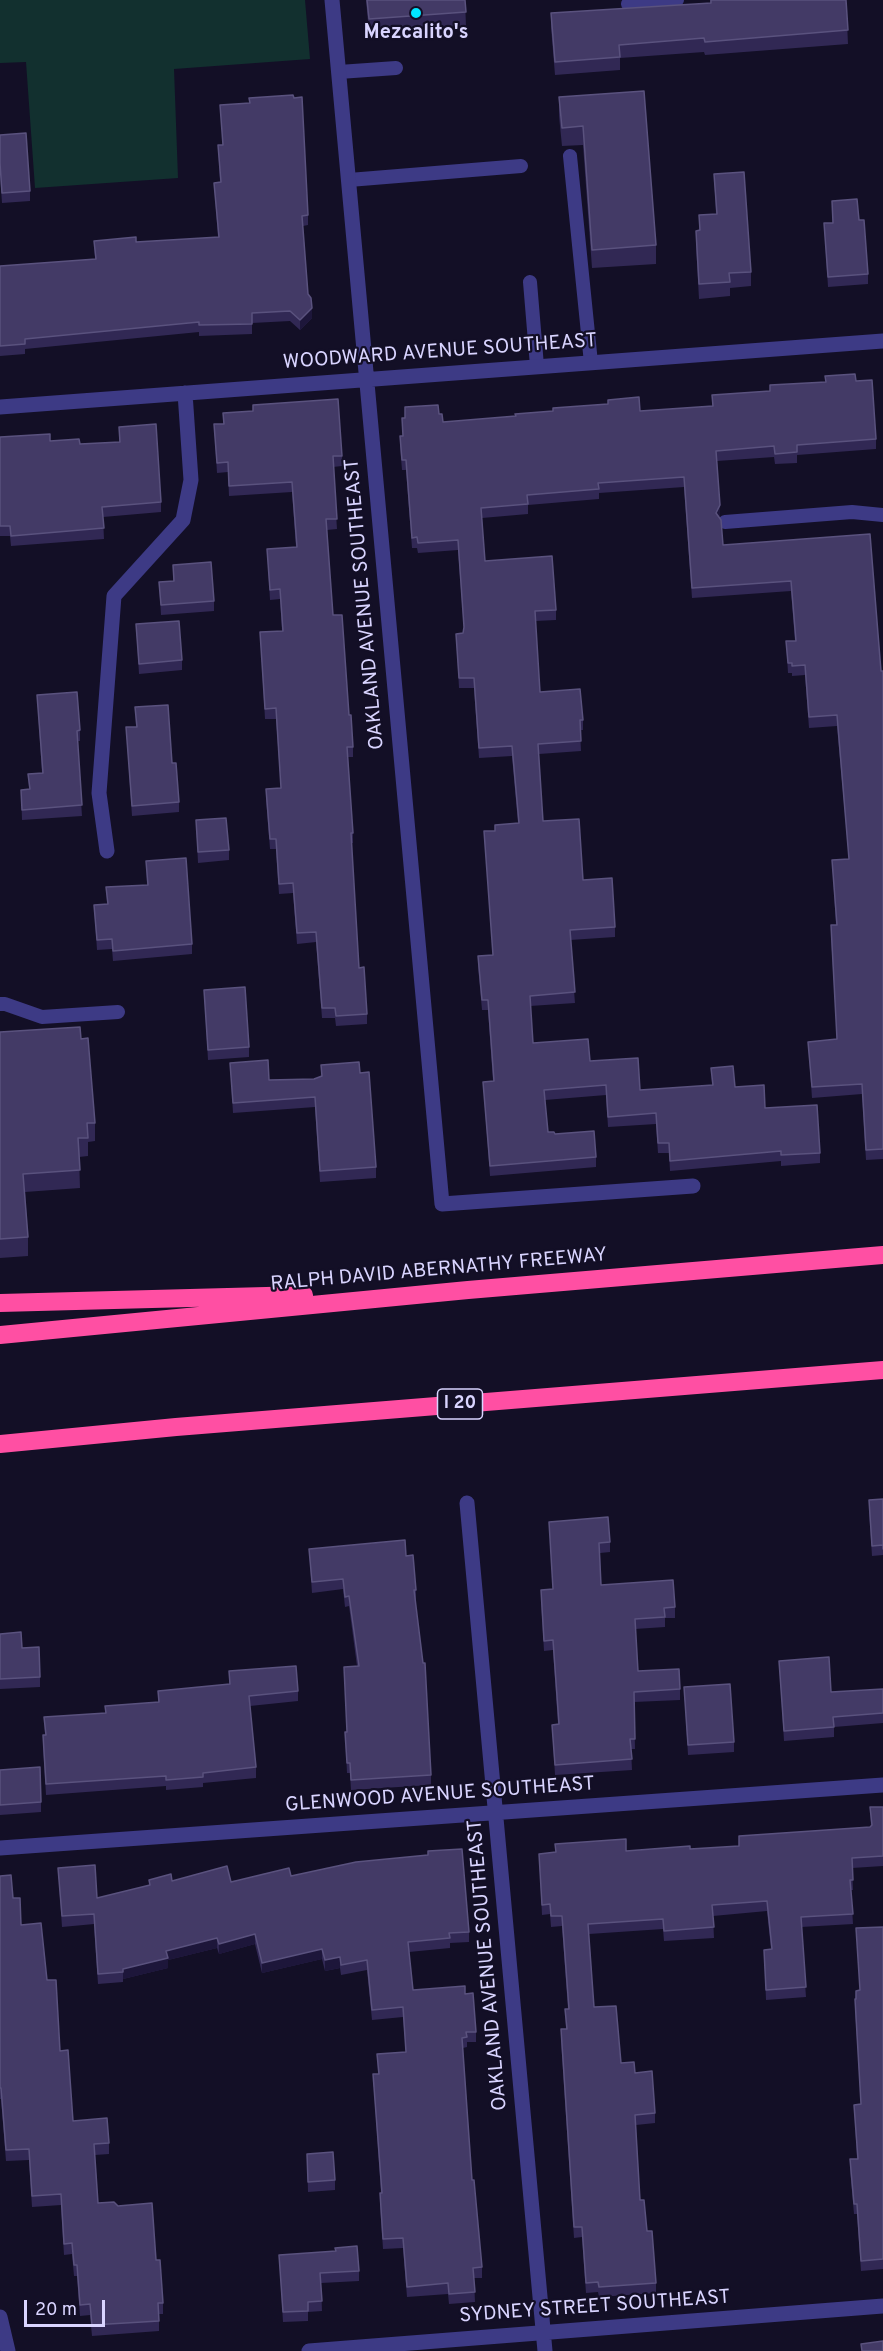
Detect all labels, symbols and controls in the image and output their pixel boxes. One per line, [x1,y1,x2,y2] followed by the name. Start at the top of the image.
[409,6,423,20] marker: Mezcalito's
[364,22,468,46] place label: Mezcalito's
[282,330,598,376] street label: WOODWARD AVENUE SOUTHEAST
[341,457,391,751] street label: OAKLAND AVENUE SOUTHEAST
[270,1244,608,1298] street label: RALPH DAVID ABERNATHY FREEWAY
[438,1389,482,1419] road number: I 20
[284,1773,596,1819] street label: GLENWOOD AVENUE SOUTHEAST
[464,1818,514,2112] street label: OAKLAND AVENUE SOUTHEAST
[459,2287,731,2329] street label: SYDNEY STREET SOUTHEAST
[27,2288,108,2326] scale bar
[35,2299,77,2322] text: 20 m

